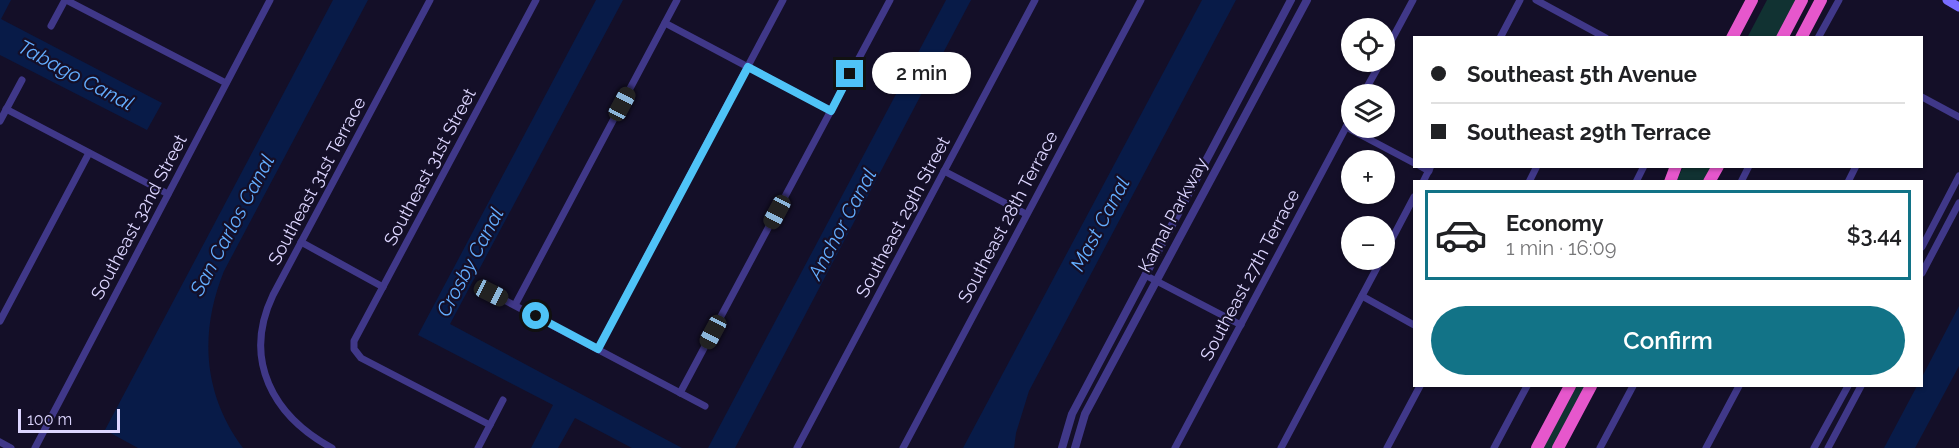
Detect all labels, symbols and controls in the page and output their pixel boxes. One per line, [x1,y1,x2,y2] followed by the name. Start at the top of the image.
[1341,18,1395,270] map controls
[1341,18,1395,72] button: locate
[14,35,138,115] water label: Tabago Canal
[871,53,970,95] callout: 2 min
[836,60,863,87] route end
[896,61,947,85] text: 2 min
[1467,61,1697,87] text: Southeast 5th Avenue
[606,84,638,124] car
[1341,84,1395,138] button: layers
[379,85,480,249] street label: Southeast 31st Street
[263,93,370,268] street label: Southeast 31st Terrace
[1467,119,1711,145] text: Southeast 29th Terrace
[953,127,1062,306] street label: Southeast 28th Terrace
[86,131,191,303] street label: Southeast 32nd Street
[851,133,954,301] street label: Southeast 29th Street
[184,150,279,301] water label: San Carlos Canal
[1341,150,1395,204] button: +
[1133,154,1212,276] street label: Kamal Parkway
[802,164,881,285] water label: Anchor Canal
[1065,173,1135,275] water label: Mast Canal
[1196,185,1304,364] street label: Southeast 27th Terrace
[761,192,793,232] car
[431,203,509,321] water label: Crosby Canal
[1434,208,1488,262] icon: car
[1506,210,1604,236] text: Economy
[1341,216,1395,270] button: −
[1847,222,1902,248] text: $3.44
[1506,236,1616,260] text: 1 min · 16:09
[471,277,511,309] car
[522,302,549,329] route start
[1431,306,1905,375] button: Confirm
[697,312,729,352] car
[18,406,120,434] scale bar
[27,410,72,429] text: 100 m

